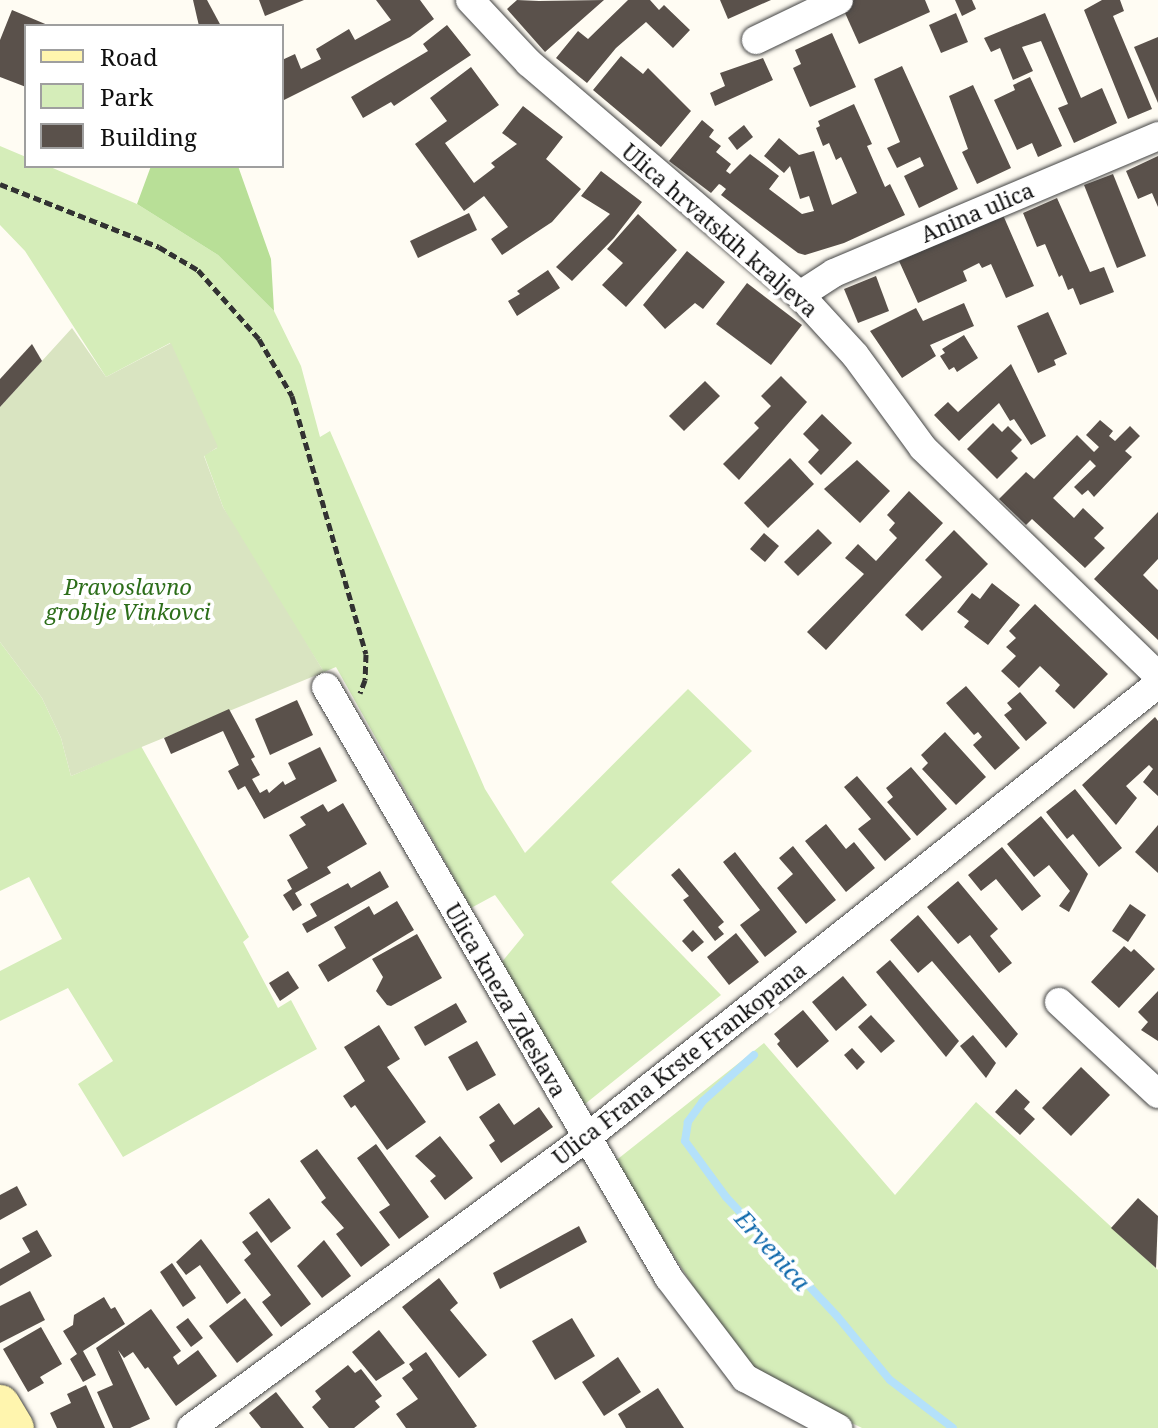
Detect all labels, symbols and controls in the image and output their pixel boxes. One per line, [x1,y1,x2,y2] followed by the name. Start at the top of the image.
[24,24,284,168] legend
[100,40,158,73] text: Road
[100,80,153,113] text: Park
[100,120,197,153] text: Building
[617,138,823,322] street label: Ulica hrvatskih kraljeva
[917,176,1037,248] street label: Anina ulica
[45,573,211,624] park label: Pravoslavno groblje Vinkovci
[440,898,572,1102] street label: Ulica kneza Zdeslava
[547,956,811,1170] street label: Ulica Frana Krste Frankopana
[729,1204,817,1296] water label: Ervenica

